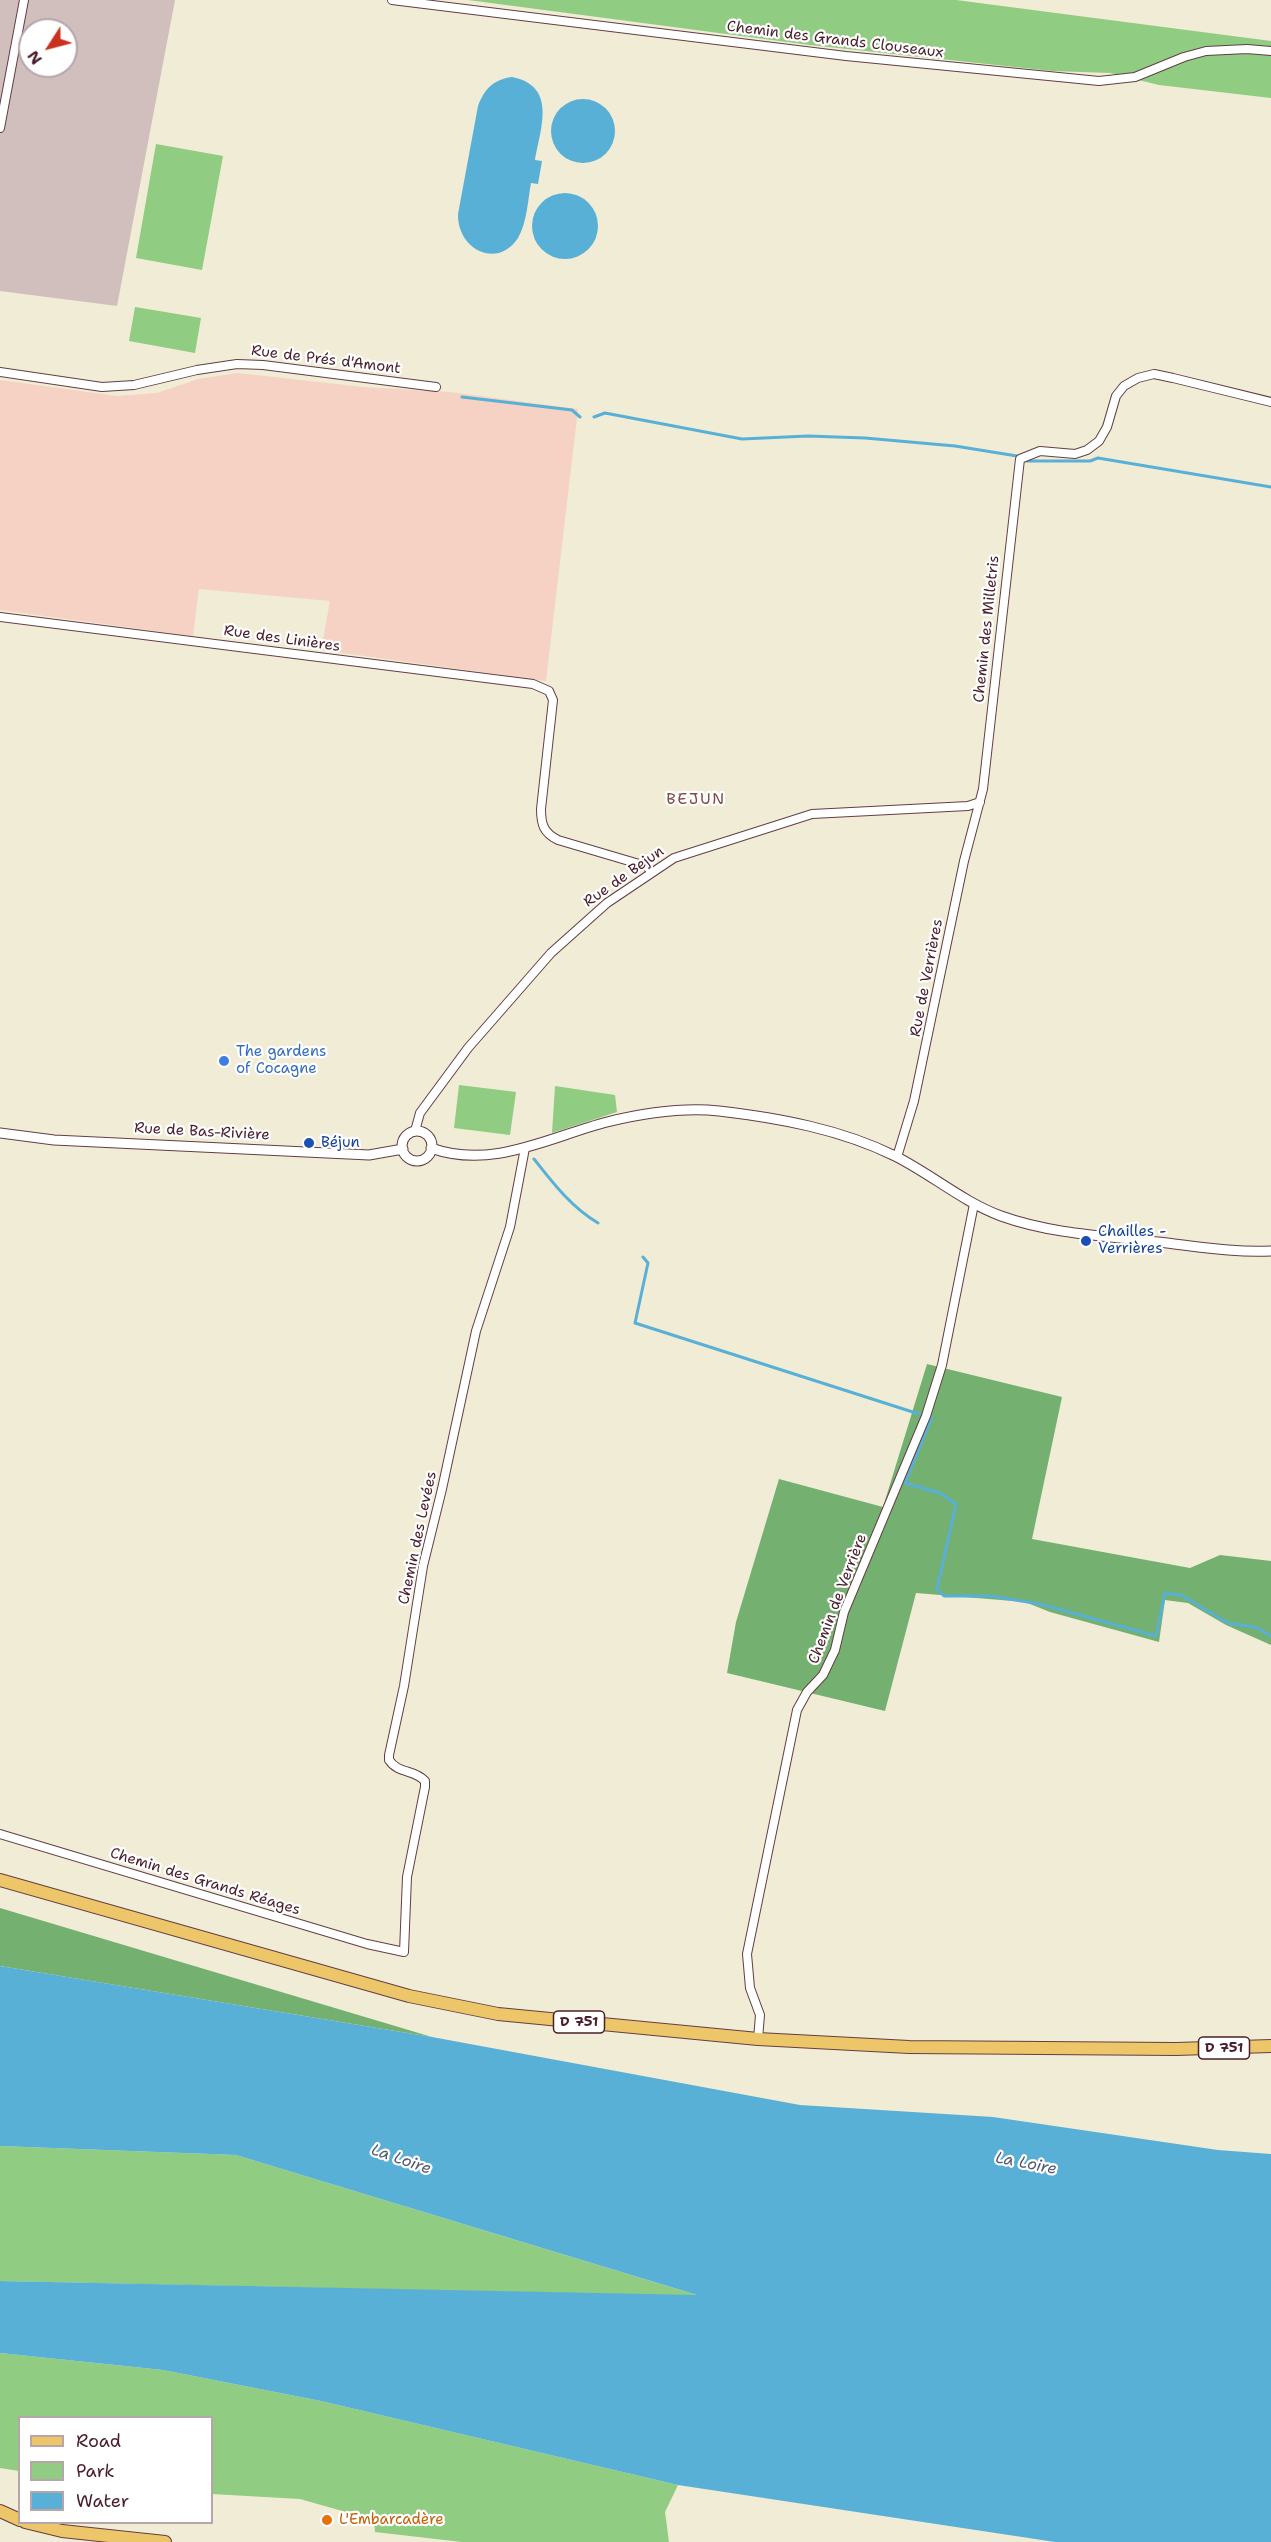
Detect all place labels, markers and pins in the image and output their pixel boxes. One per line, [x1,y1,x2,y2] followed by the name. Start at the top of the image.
[236,1043,326,1078] place label: The gardens of Cocagne
[217,1054,231,1068] marker: The gardens of Cocagne
[321,1134,360,1152] place label: Béjun
[302,1136,316,1150] marker: Béjun
[1098,1223,1167,1258] place label: Chailles - Verrières
[1079,1234,1093,1248] marker: Chailles - Verrières
[339,2511,444,2529] place label: L'Embarcadère
[320,2513,334,2527] marker: L'Embarcadère

